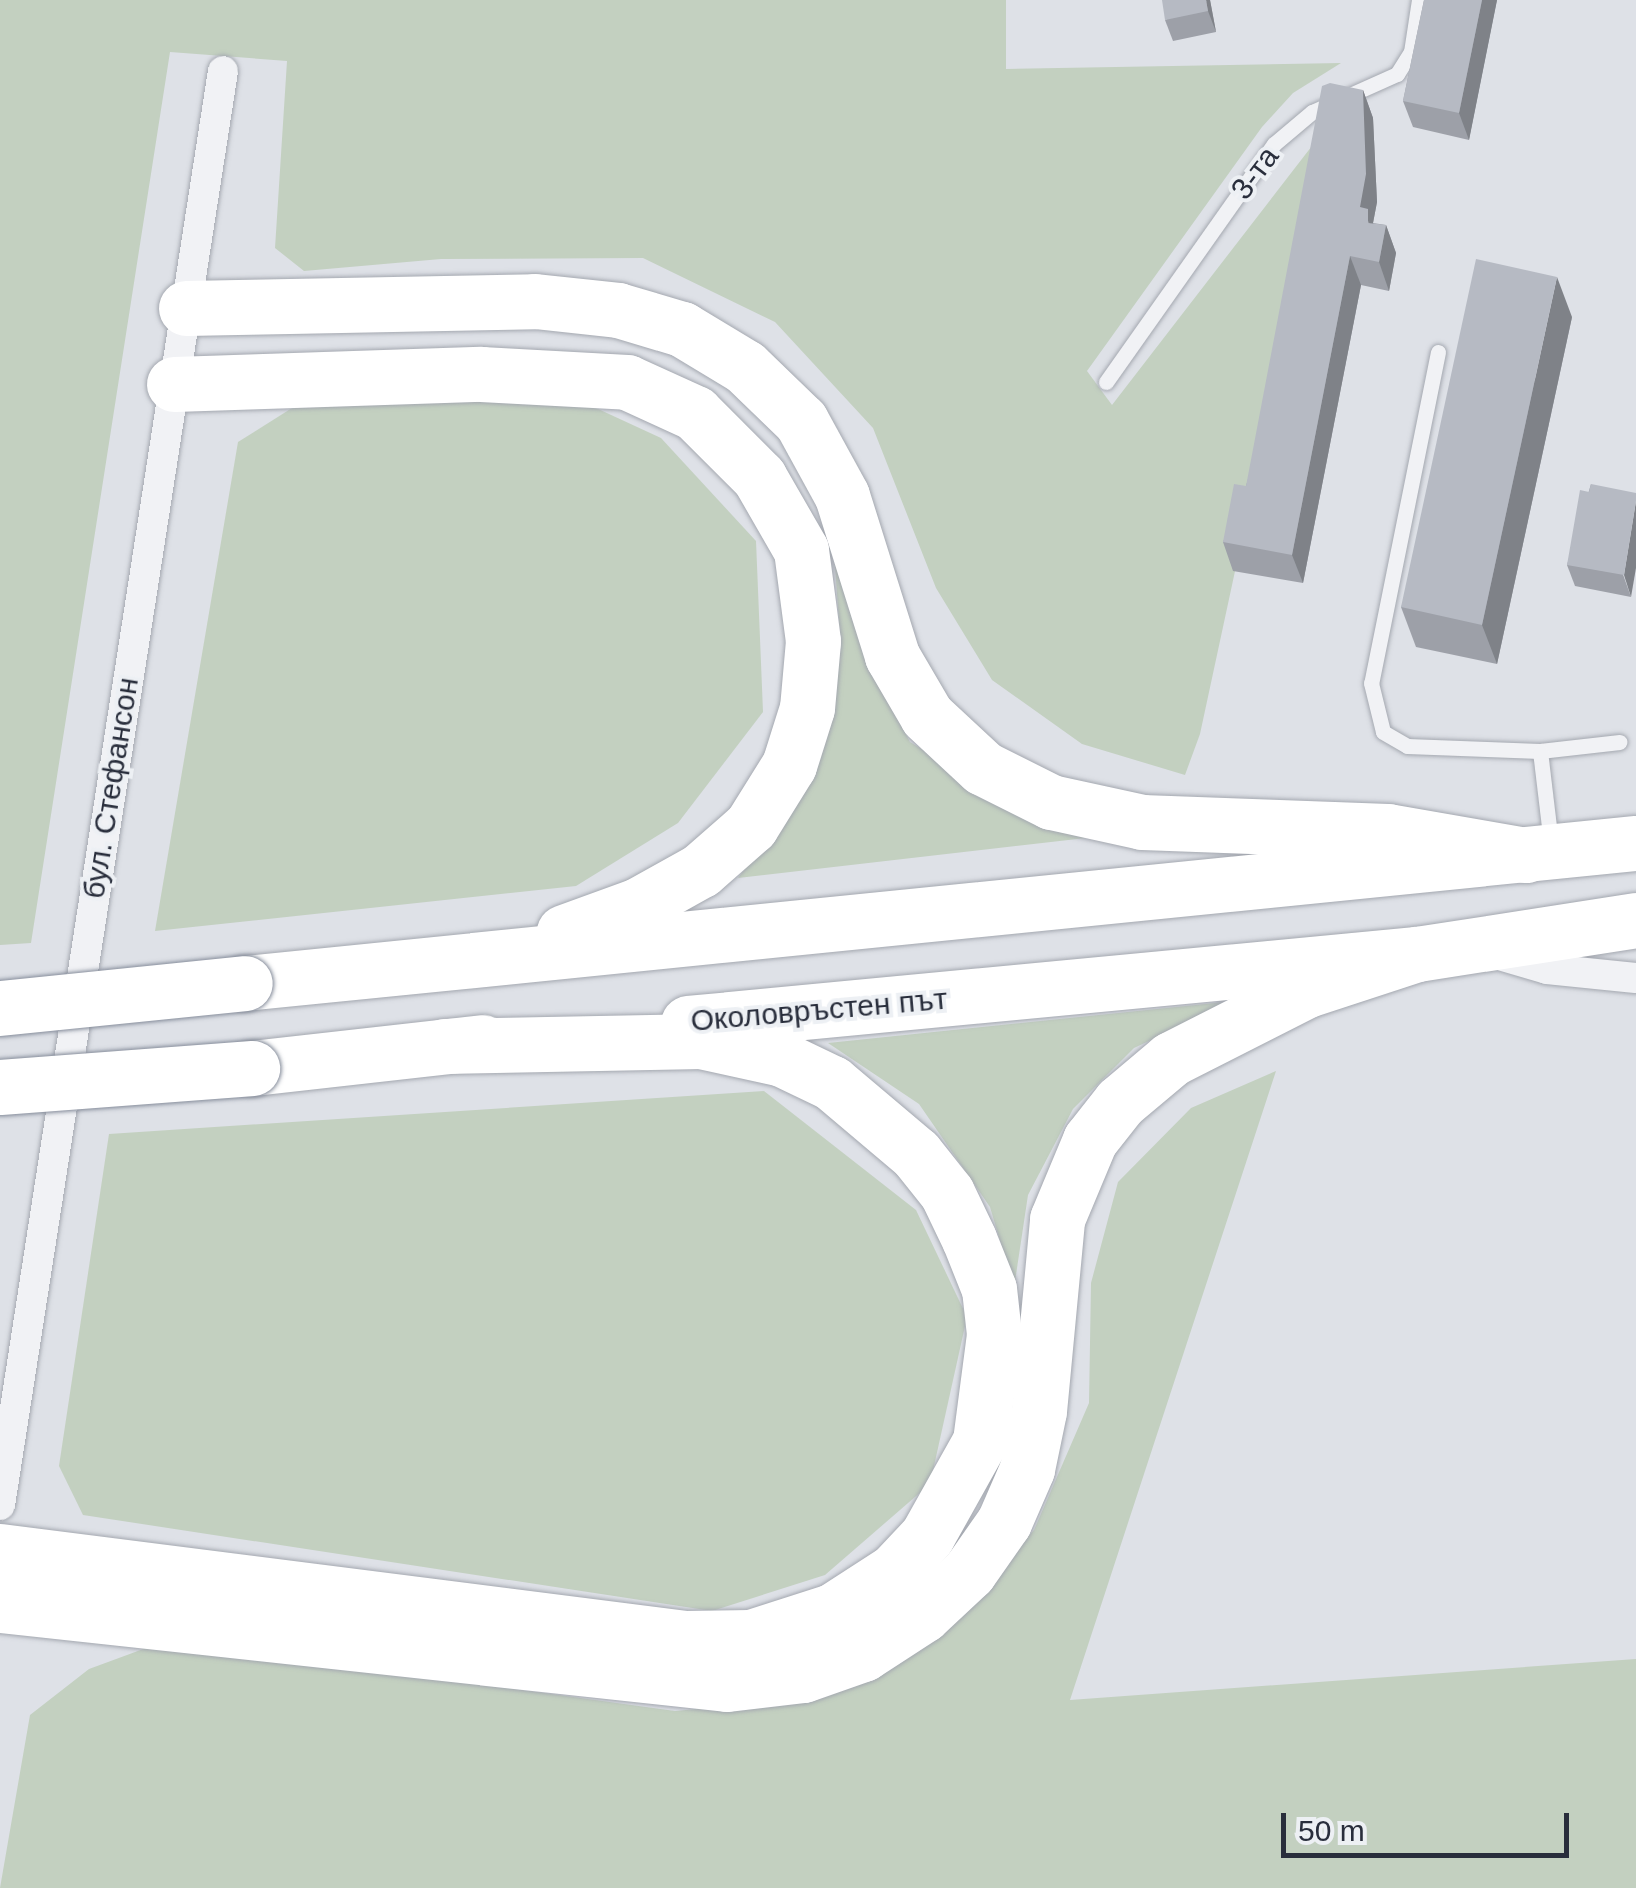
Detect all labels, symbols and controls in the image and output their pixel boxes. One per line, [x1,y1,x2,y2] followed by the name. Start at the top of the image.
[1224,140,1286,206] street label: 3-та
[76,675,146,901] street label: бул. Стефансон
[689,981,949,1039] street label: Околовръстен път
[1286,1793,1574,1855] scale bar
[1298,1814,1365,1847] text: 50 m

